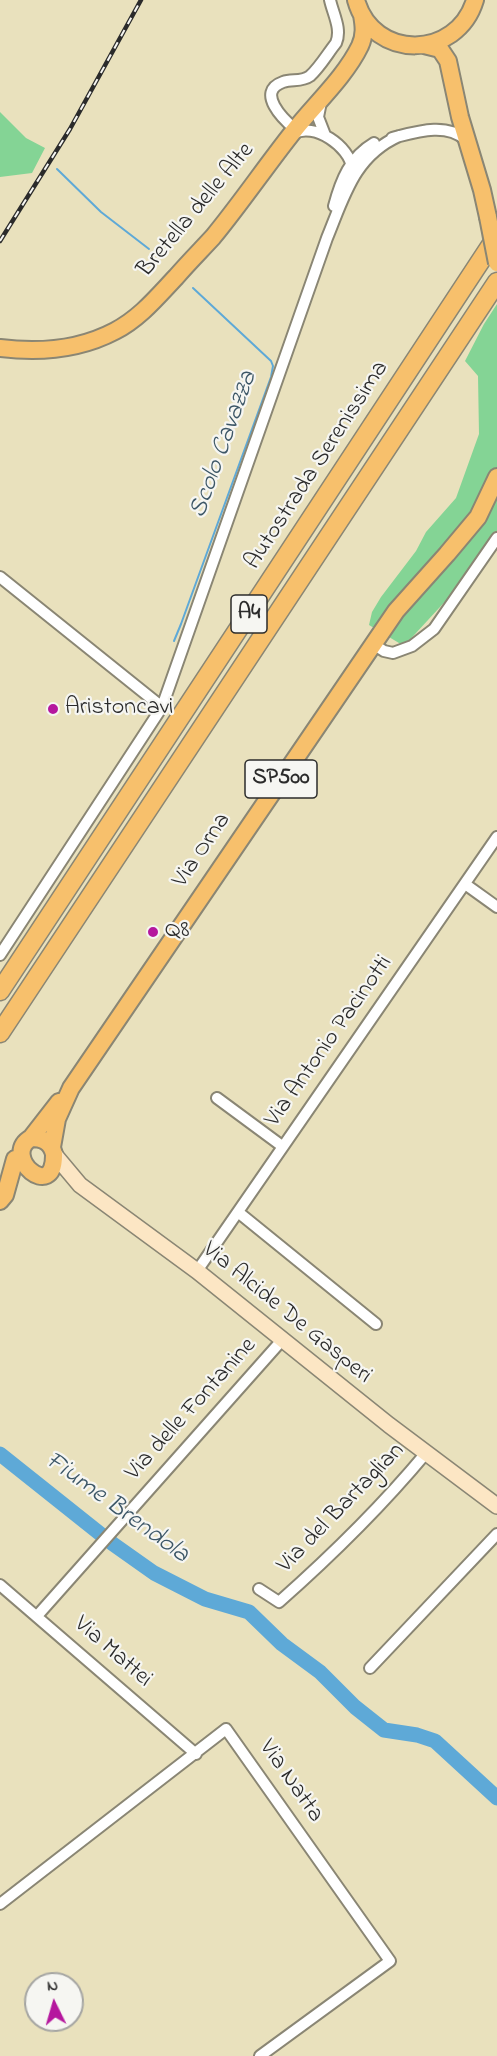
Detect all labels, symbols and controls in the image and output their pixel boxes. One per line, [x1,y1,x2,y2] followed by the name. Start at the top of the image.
[132,138,262,284] street label: Bretella delle Alte
[240,356,396,576] street label: Autostrada Serenissima
[184,368,266,522] water label: Scolo Cavazza
[231,595,267,633] road number: A4
[65,695,173,723] place label: Aristoncavi
[46,702,60,716] marker: Aristoncavi
[245,760,317,798] road number: SP500
[168,808,238,894] street label: Via Orna
[165,918,189,946] place label: Q8
[146,925,160,939] marker: Q8
[260,951,400,1133] street label: Via Antonio Pacinotti
[195,1237,377,1391] street label: Via Alcide De Gasperi
[120,1333,264,1487] street label: Via delle Fontanine
[272,1438,412,1580] street label: Via del Bartaglian
[38,1446,194,1572] water label: Fiume Brendola
[67,1611,157,1695] street label: Via Mattei
[251,1735,329,1829] street label: Via Natta
[24,1972,84,2032] north arrow
[46,1974,59,1998] text: N

